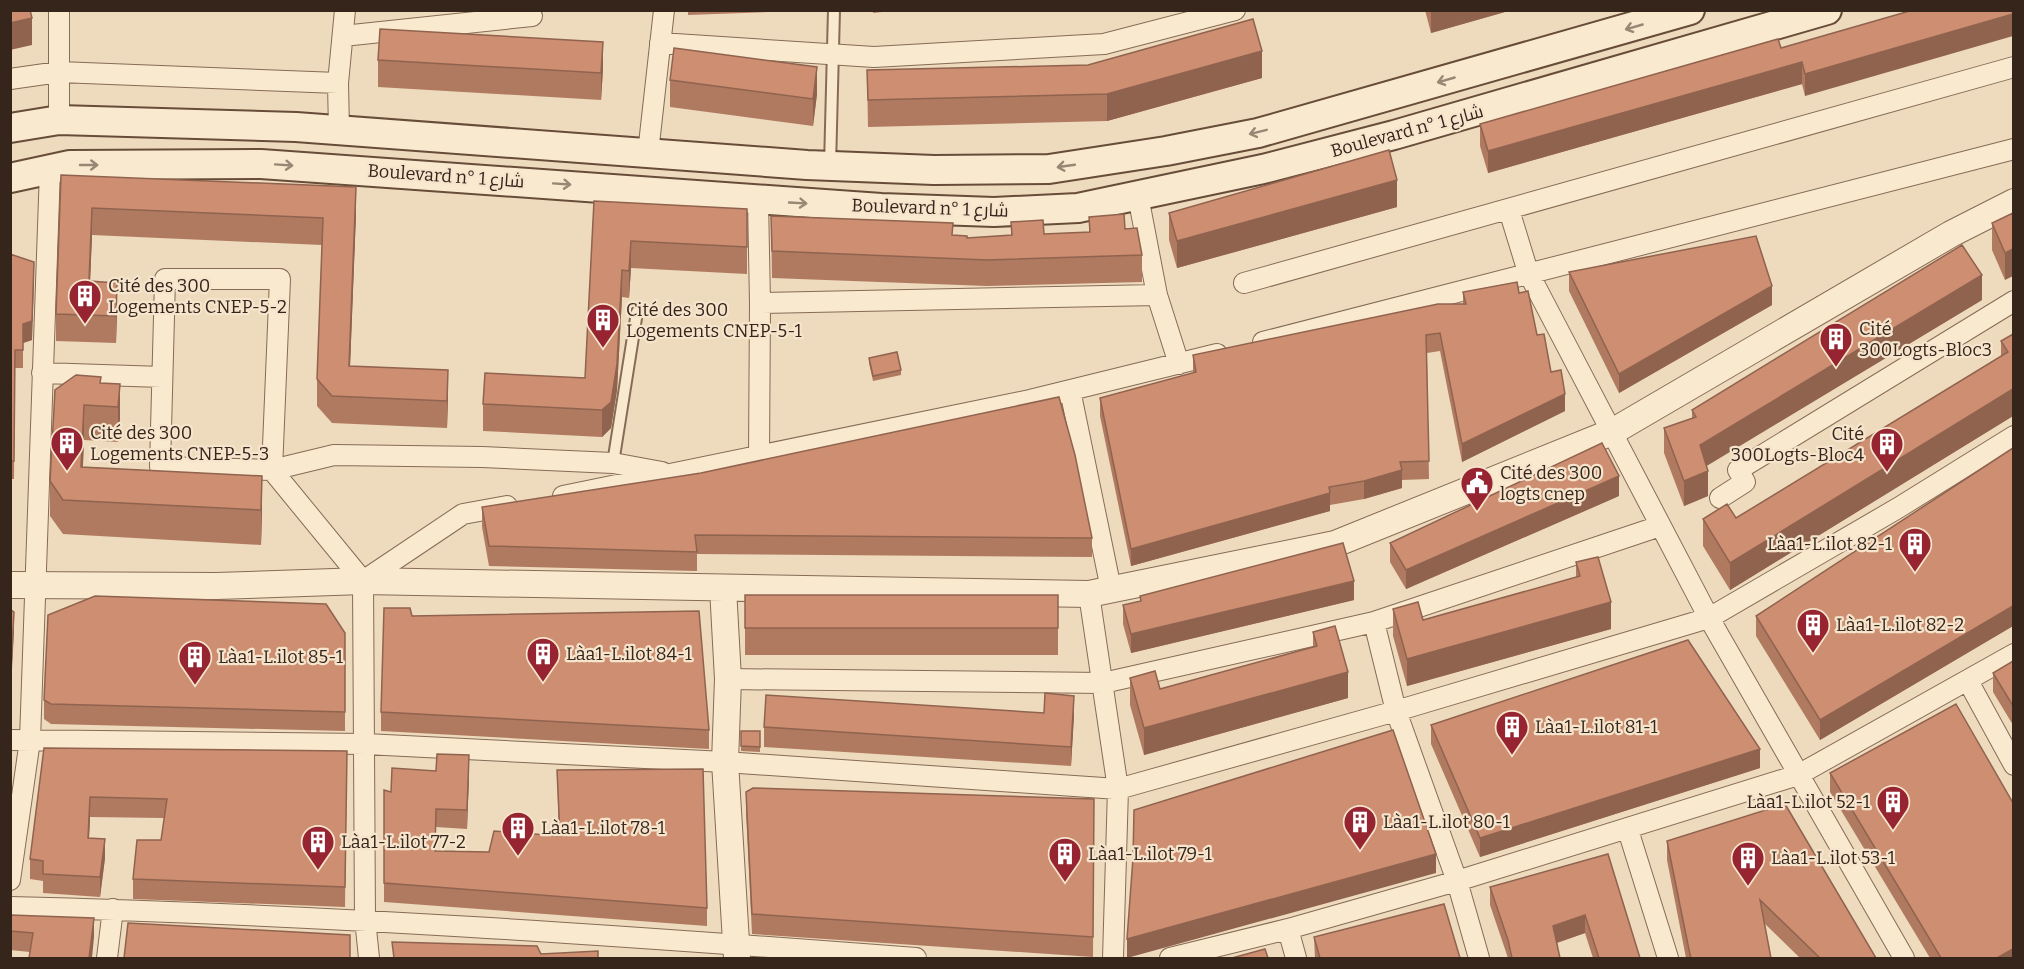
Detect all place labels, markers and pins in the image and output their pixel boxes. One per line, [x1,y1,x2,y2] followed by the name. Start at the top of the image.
[108,275,287,318] place label: Cité des 300 Logements CNEP-5-2
[67,278,103,325] building icon: Cité des 300 Logements CNEP-5-2
[626,299,803,342] place label: Cité des 300 Logements CNEP-5-1
[585,302,621,349] building icon: Cité des 300 Logements CNEP-5-1
[1859,318,1992,361] place label: Cité 300Logts-Bloc3
[1818,321,1854,368] building icon: Cité 300Logts-Bloc3
[90,422,269,465] place label: Cité des 300 Logements CNEP-5-3
[1731,423,1864,466] place label: Cité 300Logts-Bloc4
[49,425,85,472] building icon: Cité des 300 Logements CNEP-5-3
[1869,426,1905,473] building icon: Cité 300Logts-Bloc4
[1500,462,1602,505] place label: Cité des 300 logts cnep
[1459,465,1495,512] public building icon: Cité des 300 logts cnep
[1897,526,1933,573] building icon: Làa1-L.ilot 82-1
[1767,533,1893,555] place label: Làa1-L.ilot 82-1
[1795,607,1831,654] building icon: Làa1-L.ilot 82-2
[1836,614,1964,636] place label: Làa1-L.ilot 82-2
[525,636,561,683] building icon: Làa1-L.ilot 84-1
[177,639,213,686] building icon: Làa1-L.ilot 85-1
[566,643,693,665] place label: Làa1-L.ilot 84-1
[218,646,344,668] place label: Làa1-L.ilot 85-1
[1494,709,1530,756] building icon: Làa1-L.ilot 81-1
[1535,716,1658,738] place label: Làa1-L.ilot 81-1
[1875,784,1911,831] building icon: Làa1-L.ilot 52-1
[1746,791,1871,813] place label: Làa1-L.ilot 52-1
[1342,804,1378,851] building icon: Làa1-L.ilot 80-1
[500,810,536,857] building icon: Làa1-L.ilot 78-1
[1383,811,1511,833] place label: Làa1-L.ilot 80-1
[541,817,666,839] place label: Làa1-L.ilot 78-1
[300,824,336,871] building icon: Làa1-L.ilot 77-2
[341,831,466,853] place label: Làa1-L.ilot 77-2
[1047,836,1083,883] building icon: Làa1-L.ilot 79-1
[1730,840,1766,887] building icon: Làa1-L.ilot 53-1
[1088,843,1212,865] place label: Làa1-L.ilot 79-1
[1771,847,1896,869] place label: Làa1-L.ilot 53-1

